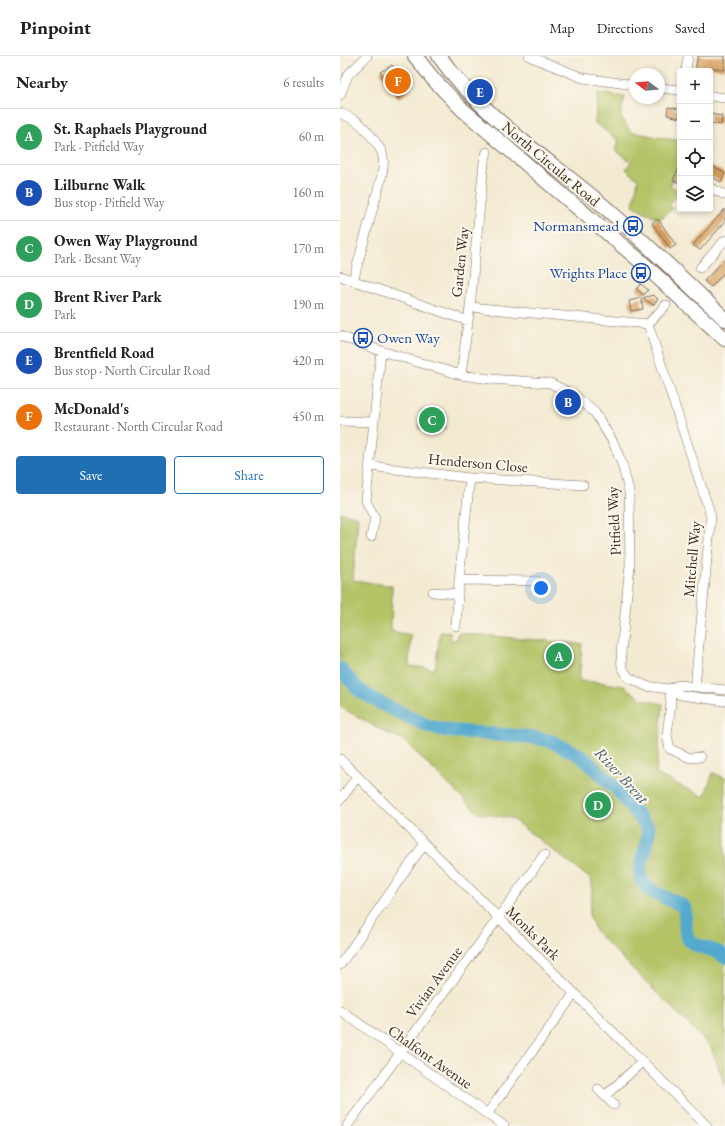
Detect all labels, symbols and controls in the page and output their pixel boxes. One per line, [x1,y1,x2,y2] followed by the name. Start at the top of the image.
[20,15,91,40] text: Pinpoint
[549,19,575,37] text: Map
[597,19,653,37] text: Directions
[675,19,705,37] text: Saved
[385,66,411,96] pin: F
[629,68,665,104] north arrow
[677,68,713,212] map controls
[677,68,713,104] button: +
[16,71,68,93] text: Nearby
[283,74,324,91] text: 6 results
[467,77,493,107] pin: E
[677,104,713,140] button: −
[498,117,605,210] street label: North Circular Road
[54,119,207,138] text: St. Raphaels Playground
[24,128,34,145] text: A
[299,128,324,145] text: 60 m
[54,138,144,155] text: Park · Pitfield Way
[677,140,713,176] button: locate
[54,175,145,194] text: Lilburne Walk
[677,176,713,212] button: layers
[25,184,33,201] text: B
[293,184,324,201] text: 160 m
[54,194,164,211] text: Bus stop · Pitfield Way
[622,215,644,237] bus stop icon: Normansmead
[533,216,619,235] place label: Normansmead
[446,225,473,298] street label: Garden Way
[54,231,198,250] text: Owen Way Playground
[24,240,34,257] text: C
[293,240,324,257] text: 170 m
[54,250,141,267] text: Park · Besant Way
[630,262,652,284] bus stop icon: Wrights Place
[550,263,627,282] place label: Wrights Place
[54,287,162,306] text: Brent River Park
[24,296,34,313] text: D
[293,296,324,313] text: 190 m
[54,306,76,323] text: Park
[352,327,374,349] bus stop icon: Owen Way
[377,328,440,347] place label: Owen Way
[54,343,154,362] text: Brentfield Road
[25,352,33,369] text: E
[293,352,324,369] text: 420 m
[54,362,210,379] text: Bus stop · North Circular Road
[555,387,581,417] pin: B
[54,399,129,418] text: McDonald's
[419,405,445,435] pin: C
[25,408,33,425] text: F
[293,408,324,425] text: 450 m
[54,418,223,435] text: Restaurant · North Circular Road
[427,449,529,476] street label: Henderson Close
[16,456,166,494] button: Save
[174,456,324,494] button: Share
[602,486,625,556] street label: Pitfield Way
[679,520,704,598] street label: Mitchell Way
[531,578,551,598] your location
[546,641,572,671] pin: A
[590,742,654,809] water label: River Brent
[585,790,611,820] pin: D
[502,902,565,964] street label: Monks Park
[401,942,466,1021] street label: Vivian Avenue
[385,1021,476,1093] street label: Chalfont Avenue

